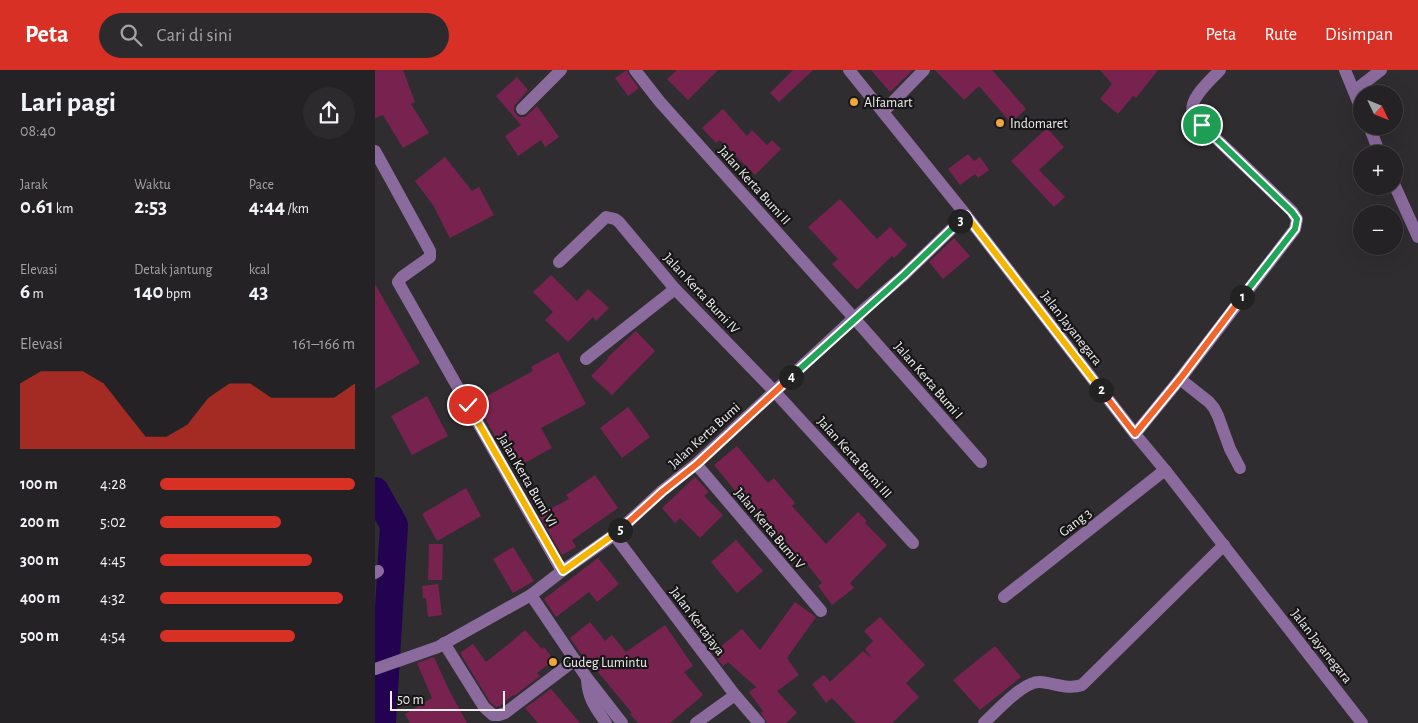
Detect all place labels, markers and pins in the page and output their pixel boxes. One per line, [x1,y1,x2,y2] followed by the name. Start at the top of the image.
[848,96,860,108] marker: Alfamart
[864,96,913,110] place label: Alfamart
[1181,104,1223,146] pin
[994,117,1006,129] marker: Indomaret
[1010,117,1068,131] place label: Indomaret
[947,208,973,234] pin: 3
[1229,284,1255,310] pin: 1
[779,364,803,390] pin: 4
[1089,378,1113,402] pin: 2
[447,384,489,426] pin
[607,518,633,542] pin: 5
[547,656,559,668] marker: Gudeg Lumintu
[563,656,647,670] place label: Gudeg Lumintu

